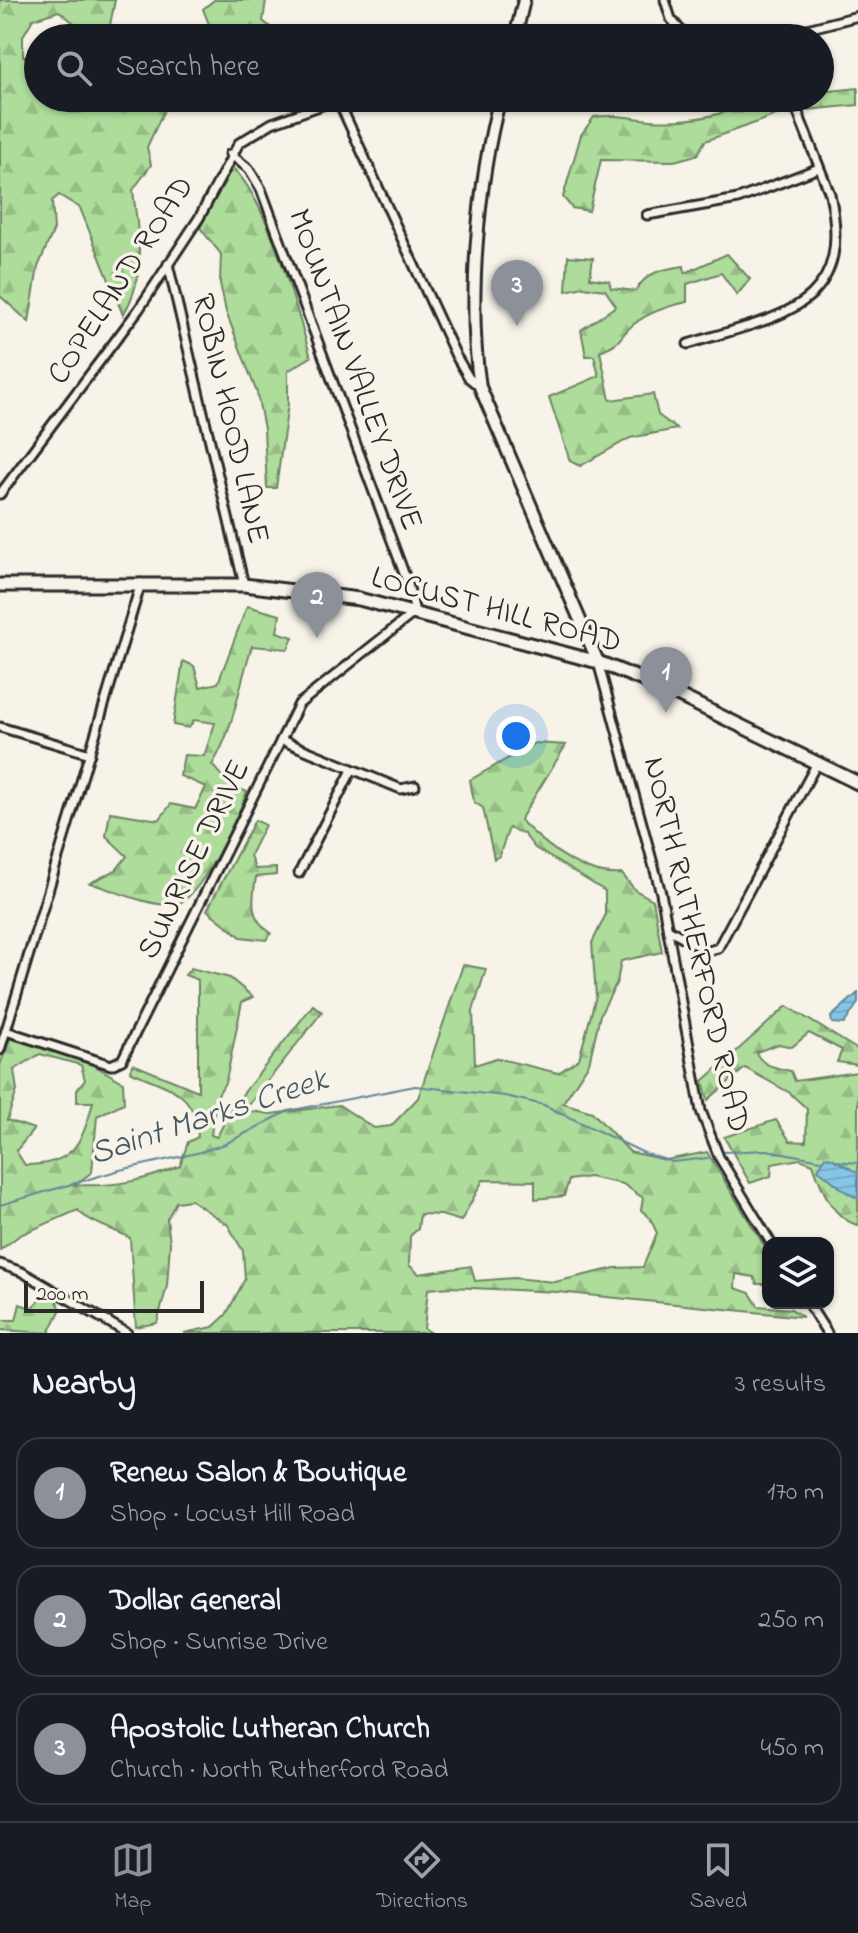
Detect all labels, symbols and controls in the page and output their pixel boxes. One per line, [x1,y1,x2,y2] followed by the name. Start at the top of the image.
[24,24,834,112] search box
[52,46,96,90] icon: search
[116,46,260,90] text: Search here
[37,167,207,395] street label: COPELAND ROAD
[274,203,434,537] street label: MOUNTAIN VALLEY DRIVE
[491,260,543,326] pin: 3
[177,289,281,549] street label: ROBIN HOOD LANE
[366,555,626,667] street label: LOCUST HILL ROAD
[291,572,343,638] pin: 2
[640,647,692,713] pin: 1
[496,716,536,756] your location
[126,752,264,968] street label: SUNRISE DRIVE
[629,753,761,1137] street label: NORTH RUTHERFORD ROAD
[83,1055,337,1180] water label: Saint Marks Creek
[762,1237,834,1309] map controls
[762,1237,834,1309] button: layers
[24,1277,204,1313] scale bar
[36,1279,89,1311] text: 200 m
[32,1360,136,1410] text: Nearby
[735,1366,826,1404] text: 3 results
[110,1452,406,1496] text: Renew Salon & Boutique
[56,1474,64,1512] text: 1
[767,1474,824,1512] text: 170 m
[110,1496,355,1534] text: Shop · Locust Hill Road
[110,1580,281,1624] text: Dollar General
[54,1602,66,1640] text: 2
[758,1602,824,1640] text: 250 m
[110,1624,328,1662] text: Shop · Sunrise Drive
[110,1708,430,1752] text: Apostolic Lutheran Church
[55,1730,65,1768] text: 3
[761,1730,824,1768] text: 450 m
[110,1752,448,1790] text: Church · North Rutherford Road
[111,1838,155,1918] tab: Map
[377,1838,468,1918] tab: Directions
[690,1838,747,1918] tab: Saved

